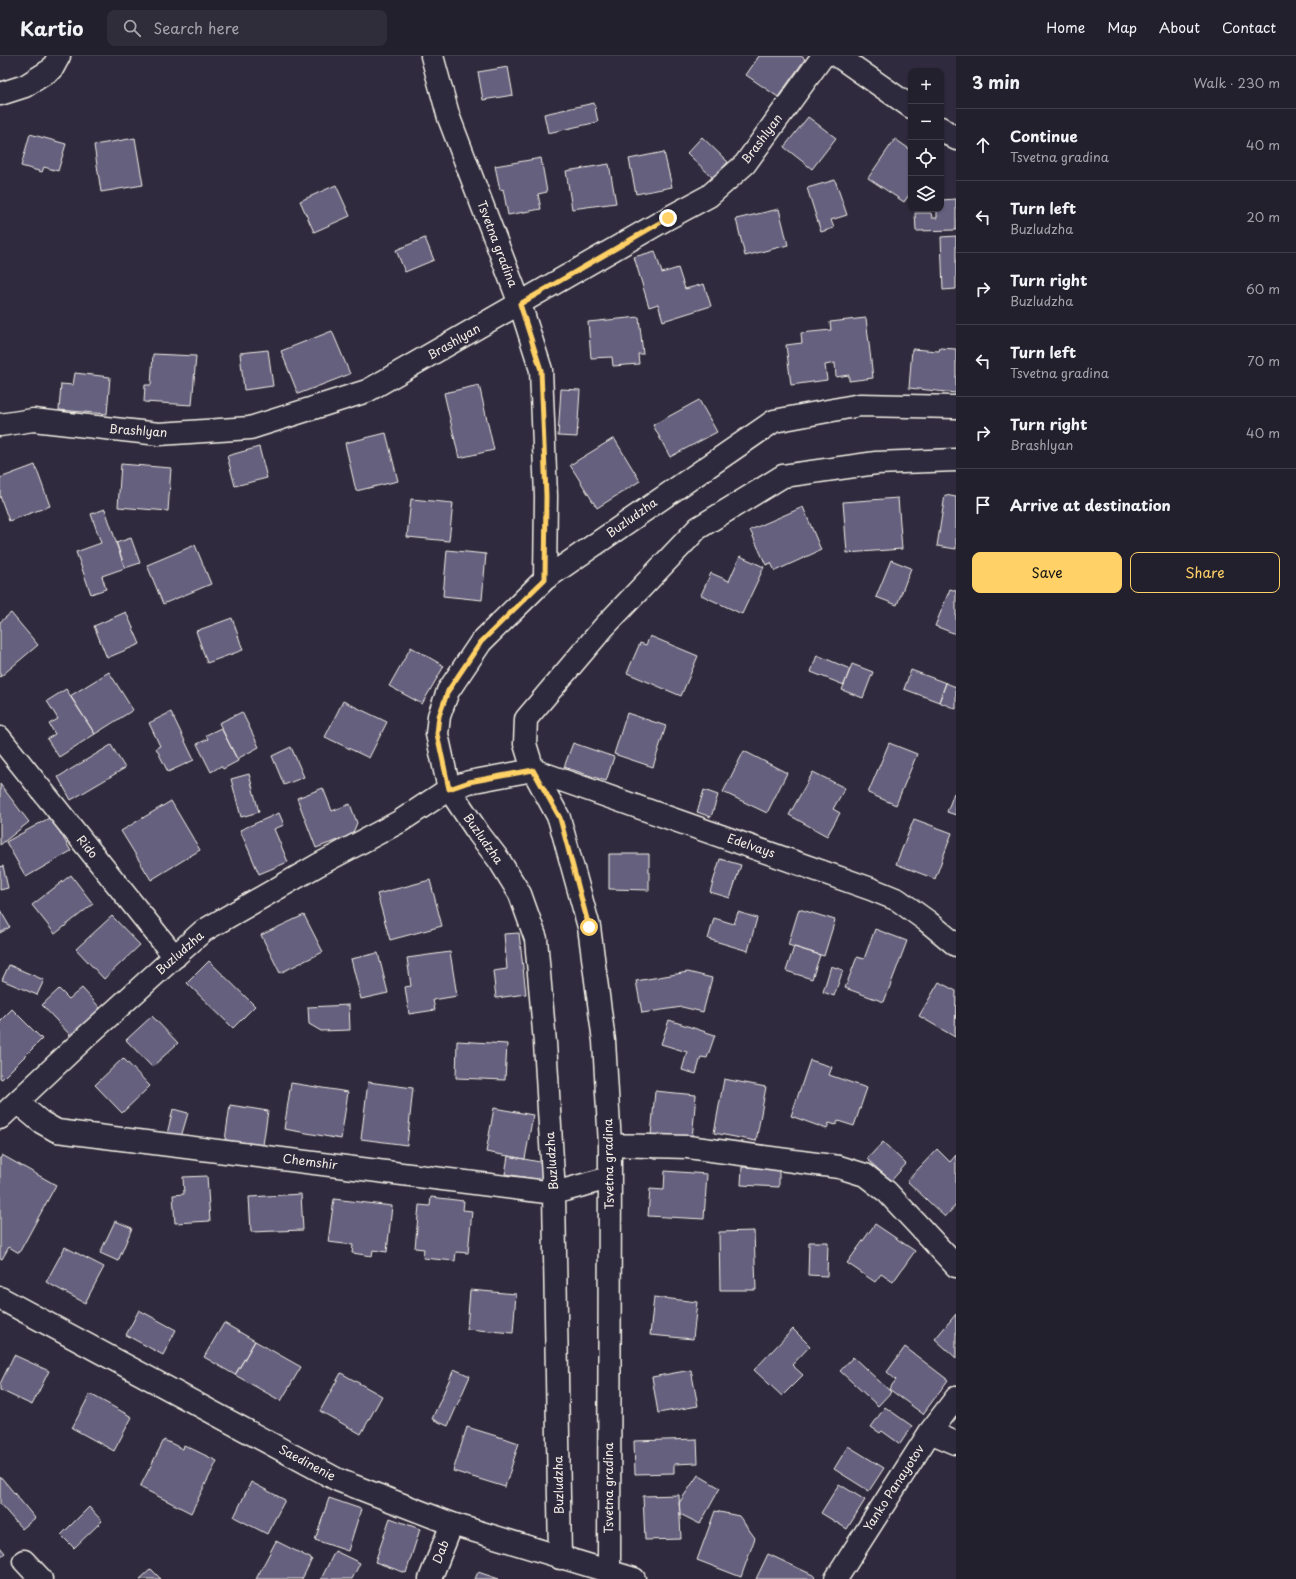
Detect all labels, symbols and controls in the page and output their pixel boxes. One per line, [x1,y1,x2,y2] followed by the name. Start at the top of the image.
[107,10,387,46] search box
[20,14,83,42] text: Kartio
[153,16,239,39] text: Search here
[121,17,143,39] icon: search
[1046,17,1085,38] text: Home
[1107,17,1137,38] text: Map
[1159,17,1200,38] text: About
[1222,17,1276,38] text: Contact
[908,68,944,212] map controls
[908,68,944,104] button: +
[972,69,1020,95] text: 3 min
[1193,73,1280,92] text: Walk · 230 m
[908,104,944,140] button: −
[736,110,786,167] street label: Brashlyan
[1010,124,1078,147] text: Continue
[972,134,994,156] icon: ahead
[1246,135,1280,154] text: 40 m
[908,140,944,176] button: locate
[1010,147,1109,166] text: Tsvetna gradina
[908,176,944,212] button: layers
[1010,196,1076,219] text: Turn left
[473,198,523,290] street label: Tsvetna gradina
[972,206,994,228] icon: left
[1246,207,1280,226] text: 20 m
[659,209,677,227] route end
[1010,219,1073,238] text: Buzludzha
[1010,268,1087,291] text: Turn right
[972,278,994,300] icon: right
[1246,279,1280,298] text: 60 m
[1010,291,1073,310] text: Buzludzha
[424,319,483,364] street label: Brashlyan
[1010,340,1076,363] text: Turn left
[972,350,994,372] icon: left
[1247,351,1280,370] text: 70 m
[1010,363,1109,382] text: Tsvetna gradina
[1010,412,1087,435] text: Turn right
[108,419,168,441] street label: Brashlyan
[972,422,994,444] icon: right
[1246,423,1280,442] text: 40 m
[1010,435,1073,454] text: Brashlyan
[602,493,661,541] street label: Buzludzha
[1010,493,1171,516] text: Arrive at destination
[972,494,994,516] icon: arrive
[972,552,1122,593] button: Save
[1130,552,1280,593] button: Share
[460,809,508,868] street label: Buzludzha
[725,828,778,862] street label: Edelvays
[73,831,103,862] street label: Rido
[580,918,598,936] route start
[151,926,208,978] street label: Buzludzha
[598,1118,618,1210] street label: Tsvetna gradina
[540,1131,562,1191] street label: Buzludzha
[282,1149,339,1173] street label: Chemshir
[276,1440,340,1485] street label: Saedinenie
[859,1441,928,1534] street label: Yanko Panayotov
[599,1442,617,1534] street label: Tsvetna gradina
[548,1455,568,1514] street label: Buzludzha
[427,1537,453,1566] street label: Dab

